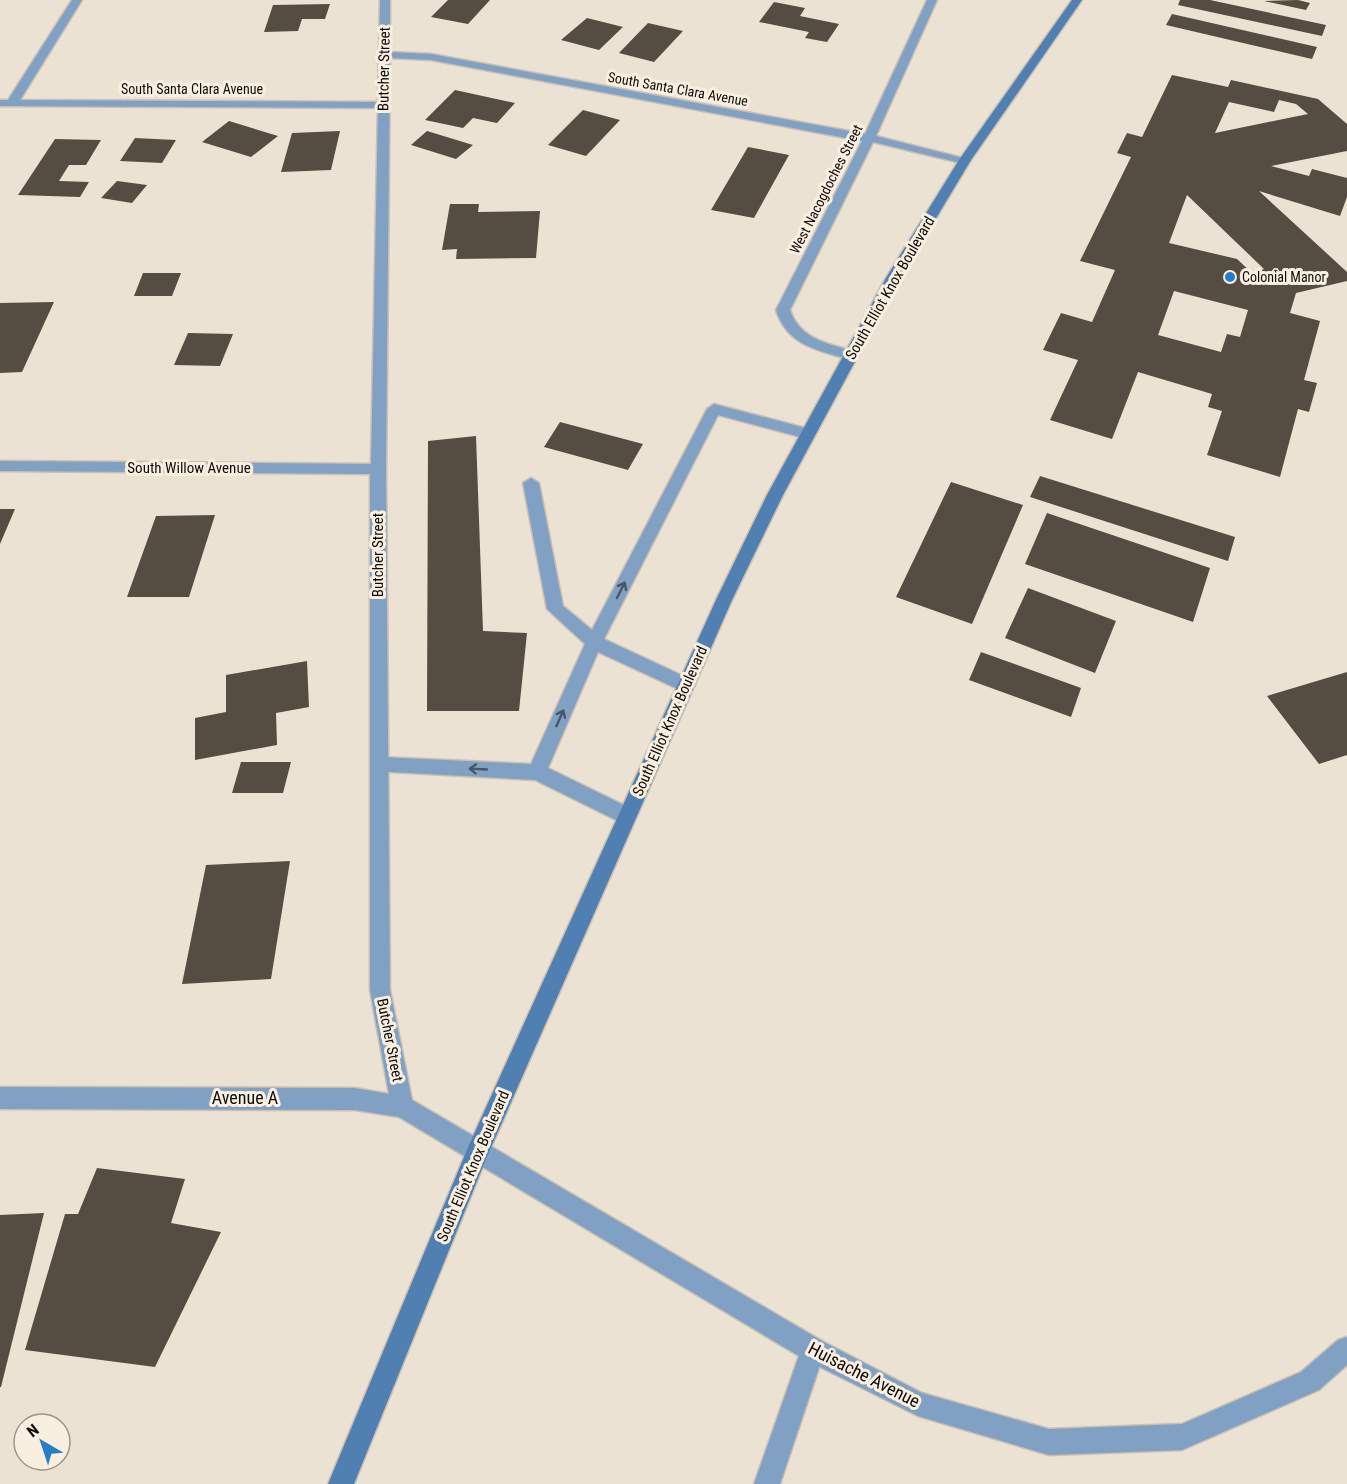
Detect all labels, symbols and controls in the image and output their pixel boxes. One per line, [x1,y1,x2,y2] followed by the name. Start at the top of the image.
[374,27,394,111] street label: Butcher Street
[607,69,750,109] street label: South Santa Clara Avenue
[121,81,263,97] street label: South Santa Clara Avenue
[786,122,866,256] street label: West Nacogdoches Street
[842,213,938,363] street label: South Elliot Knox Boulevard
[1242,269,1326,285] place label: Colonial Manor
[1223,270,1237,284] marker: Colonial Manor
[127,459,251,477] street label: South Willow Avenue
[369,513,387,597] street label: Butcher Street
[615,582,627,599] one-way arrow
[629,643,711,799] street label: South Elliot Knox Boulevard
[555,710,567,728] one-way arrow
[469,764,489,775] one-way arrow
[373,997,407,1083] street label: Butcher Street
[212,1087,279,1108] street label: Avenue A
[433,1088,513,1244] street label: South Elliot Knox Boulevard
[805,1337,923,1412] street label: Huisache Avenue
[12,1412,72,1472] north arrow
[23,1420,43,1441] text: N

